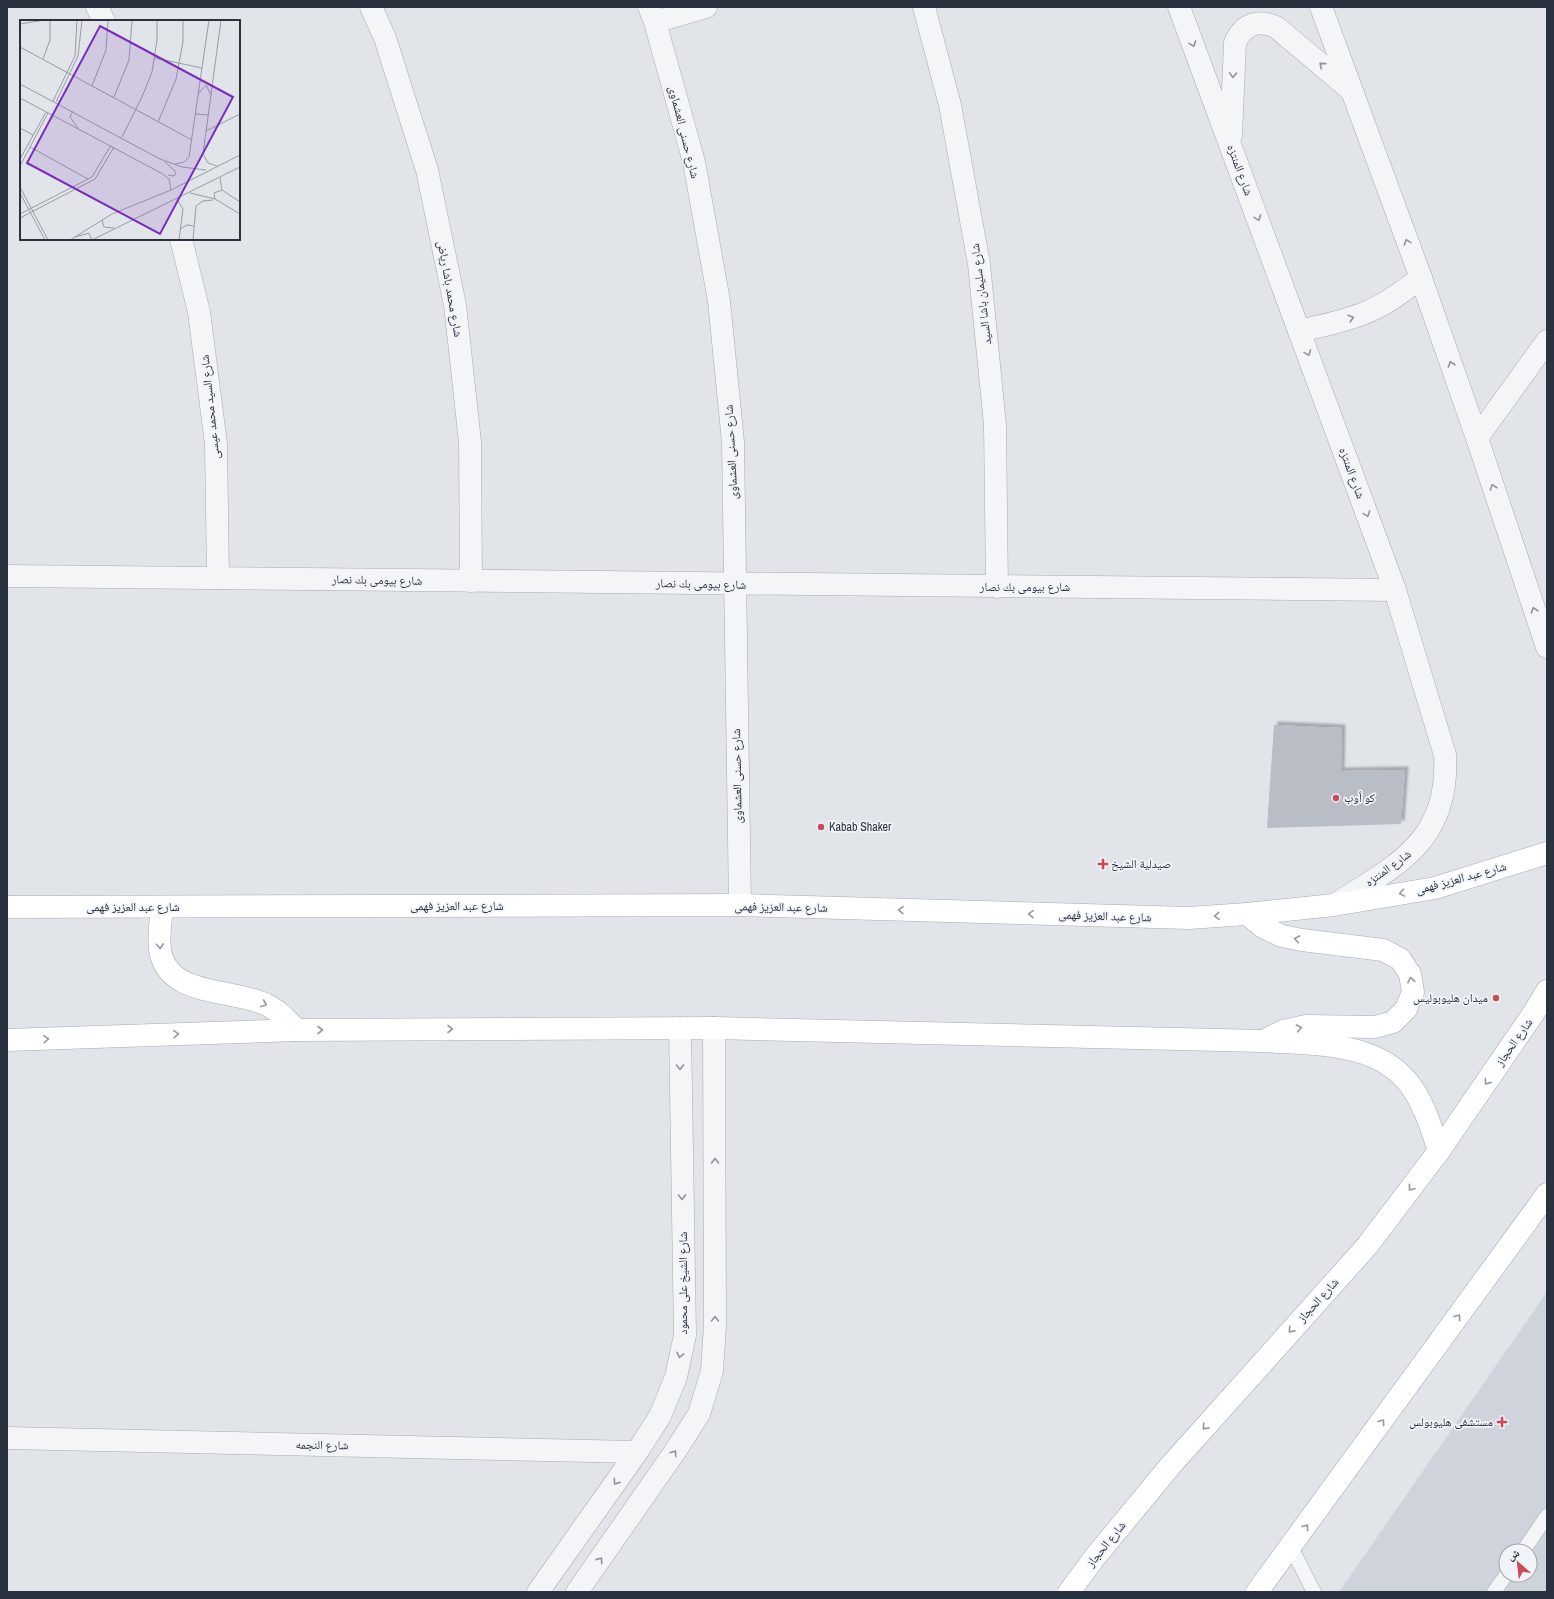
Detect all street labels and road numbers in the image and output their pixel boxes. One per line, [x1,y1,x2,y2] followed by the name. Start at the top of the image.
[665,84,703,180] street label: شارع حسنى العشماوى
[1223,142,1257,198] street label: شارع المنتزه
[434,240,466,338] street label: شارع محمد باشا رياض
[967,242,995,346] street label: شارع سليمان باشا السيد
[197,354,223,460] street label: شارع السيد محمد عيسى
[721,404,741,500] street label: شارع حسنى العشماوى
[1335,445,1369,501] street label: شارع المنتزه
[331,571,422,589] street label: شارع بيومى بك نصار
[655,575,746,593] street label: شارع بيومى بك نصار
[979,579,1070,595] street label: شارع بيومى بك نصار
[728,728,746,824] street label: شارع حسنى العشماوى
[1362,846,1414,890] street label: شارع المنتزه
[1414,858,1508,898] street label: شارع عبد العزيز فهمى
[410,898,504,914] street label: شارع عبد العزيز فهمى
[734,898,828,916] street label: شارع عبد العزيز فهمى
[86,899,180,915] street label: شارع عبد العزيز فهمى
[1058,906,1152,926] street label: شارع عبد العزيز فهمى
[1491,1015,1536,1070] street label: شارع الحجاز
[675,1231,691,1334] street label: شارع الشيخ على محمود
[1293,1274,1342,1326] street label: شارع الحجاز
[295,1437,349,1453] street label: شارع النجمه
[1082,1518,1129,1571] street label: شارع الحجاز

